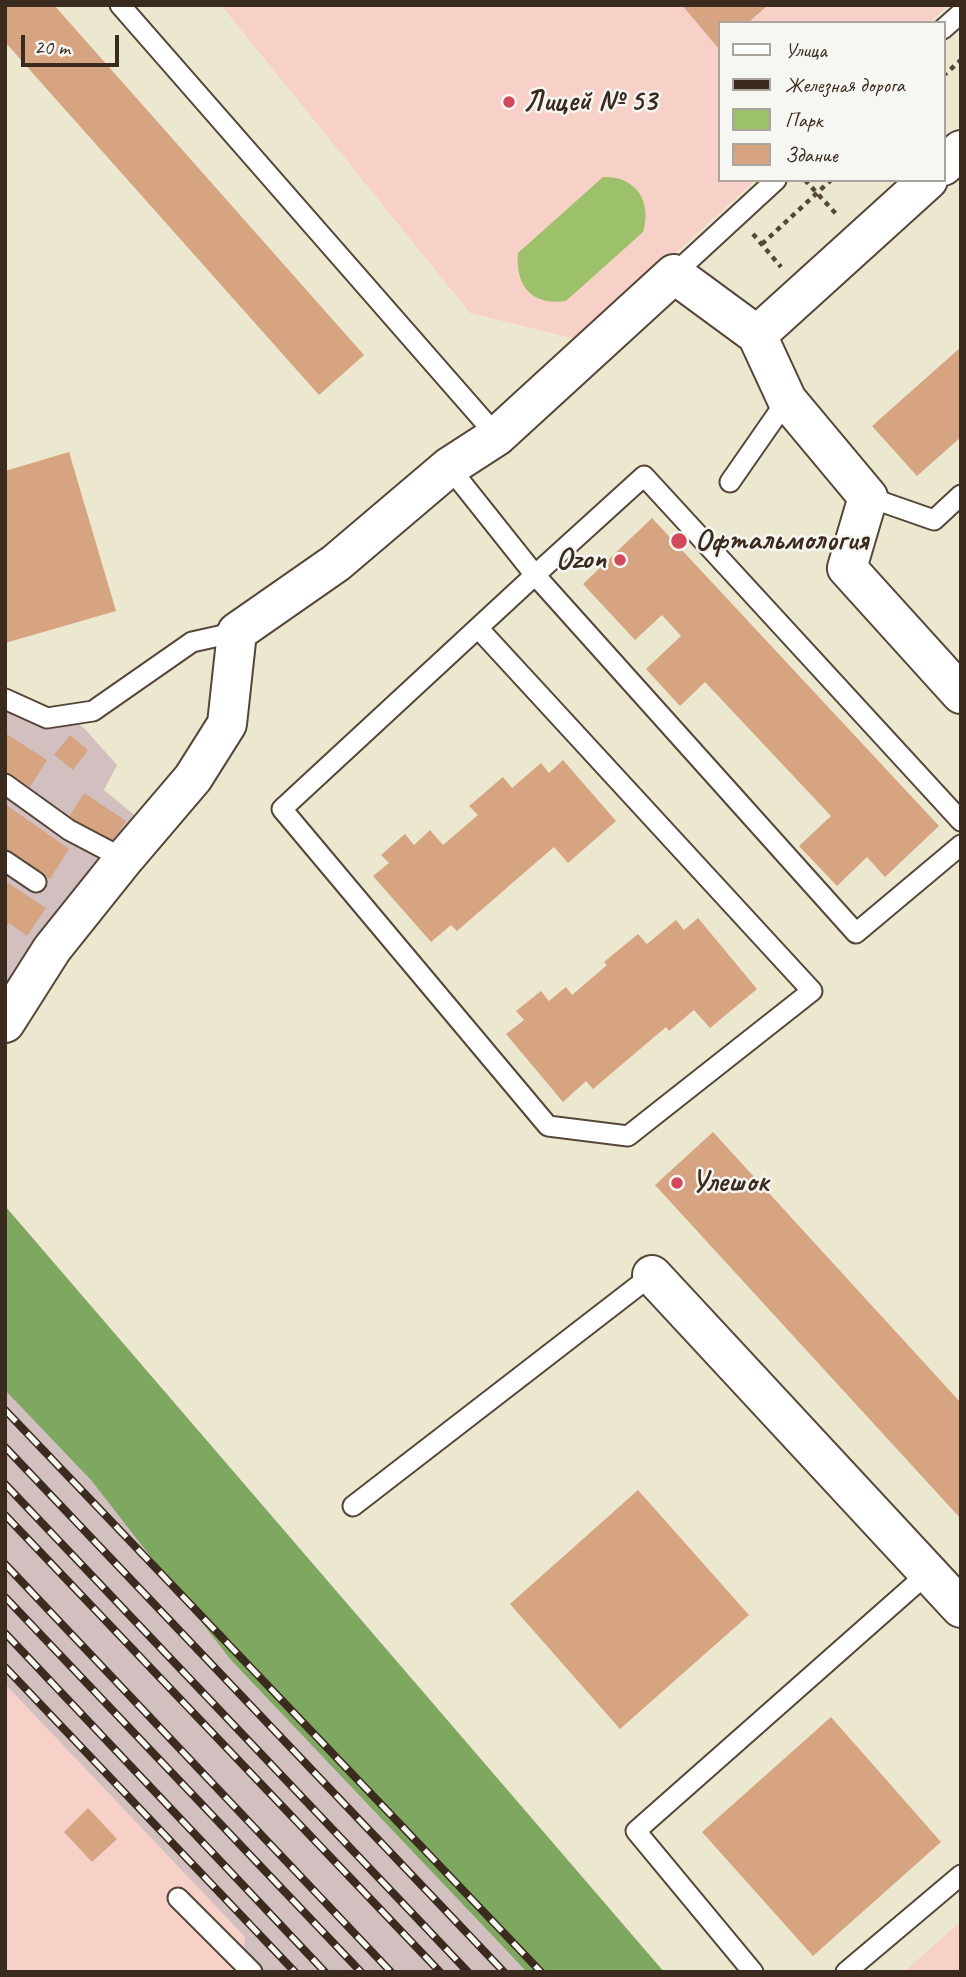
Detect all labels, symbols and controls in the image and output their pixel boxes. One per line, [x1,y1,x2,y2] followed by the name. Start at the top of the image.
[24,21,122,65] scale bar
[718,21,945,182] legend
[34,34,70,60] text: 20 m
[785,37,827,63] text: Улица
[785,72,905,98] text: Железная дорога
[523,84,657,120] place label: Лицей № 53
[501,94,517,110] marker: Лицей № 53
[785,107,822,133] text: Парк
[785,142,838,168] text: Здание
[695,523,868,559] place label: Офтальмология
[669,531,689,551] marker: Офтальмология
[556,542,606,578] place label: Ozon
[612,552,628,568] marker: Ozon
[691,1165,769,1201] place label: Улешок
[669,1175,685,1191] marker: Улешок

